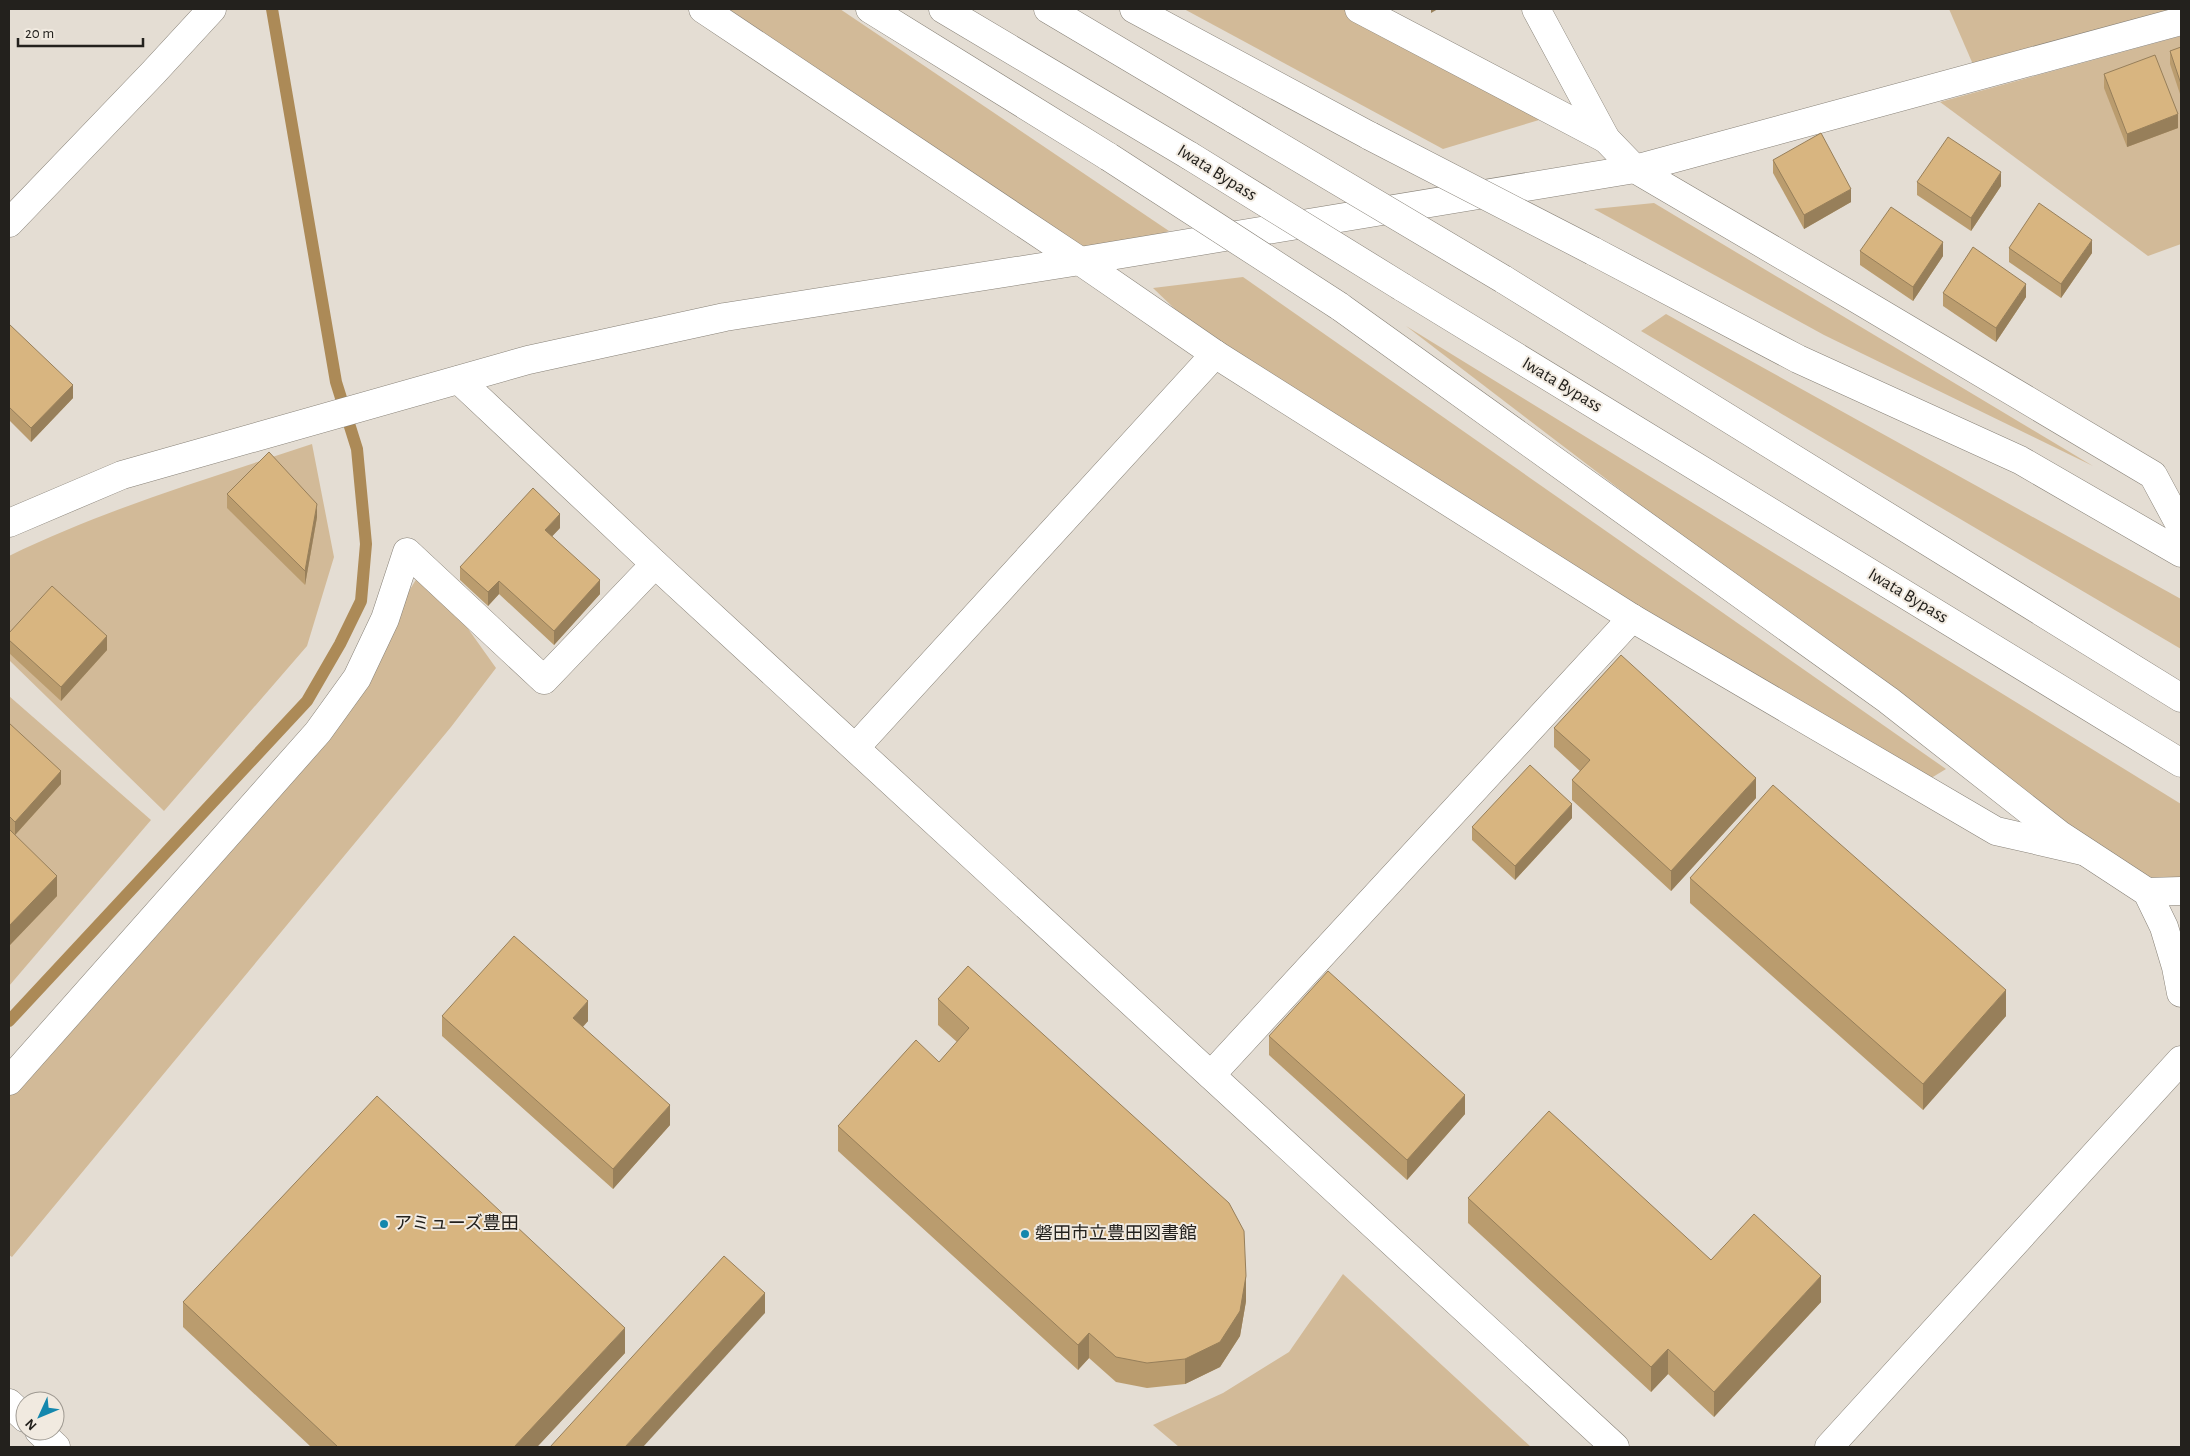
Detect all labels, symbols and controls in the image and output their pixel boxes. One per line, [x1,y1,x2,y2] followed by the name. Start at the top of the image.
[18,15,142,47] scale bar
[25,26,54,41] text: 20 m
[1174,142,1260,204] street label: Iwata Bypass
[1519,354,1605,416] street label: Iwata Bypass
[1865,565,1951,627] street label: Iwata Bypass
[394,1213,519,1233] place label: アミューズ豊田
[378,1218,390,1230] marker: アミューズ豊田
[1035,1224,1197,1243] place label: 磐田市立豊田図書館
[1019,1228,1031,1240] marker: 磐田市立豊田図書館
[15,1391,65,1441] north arrow
[23,1416,40,1433] text: N

